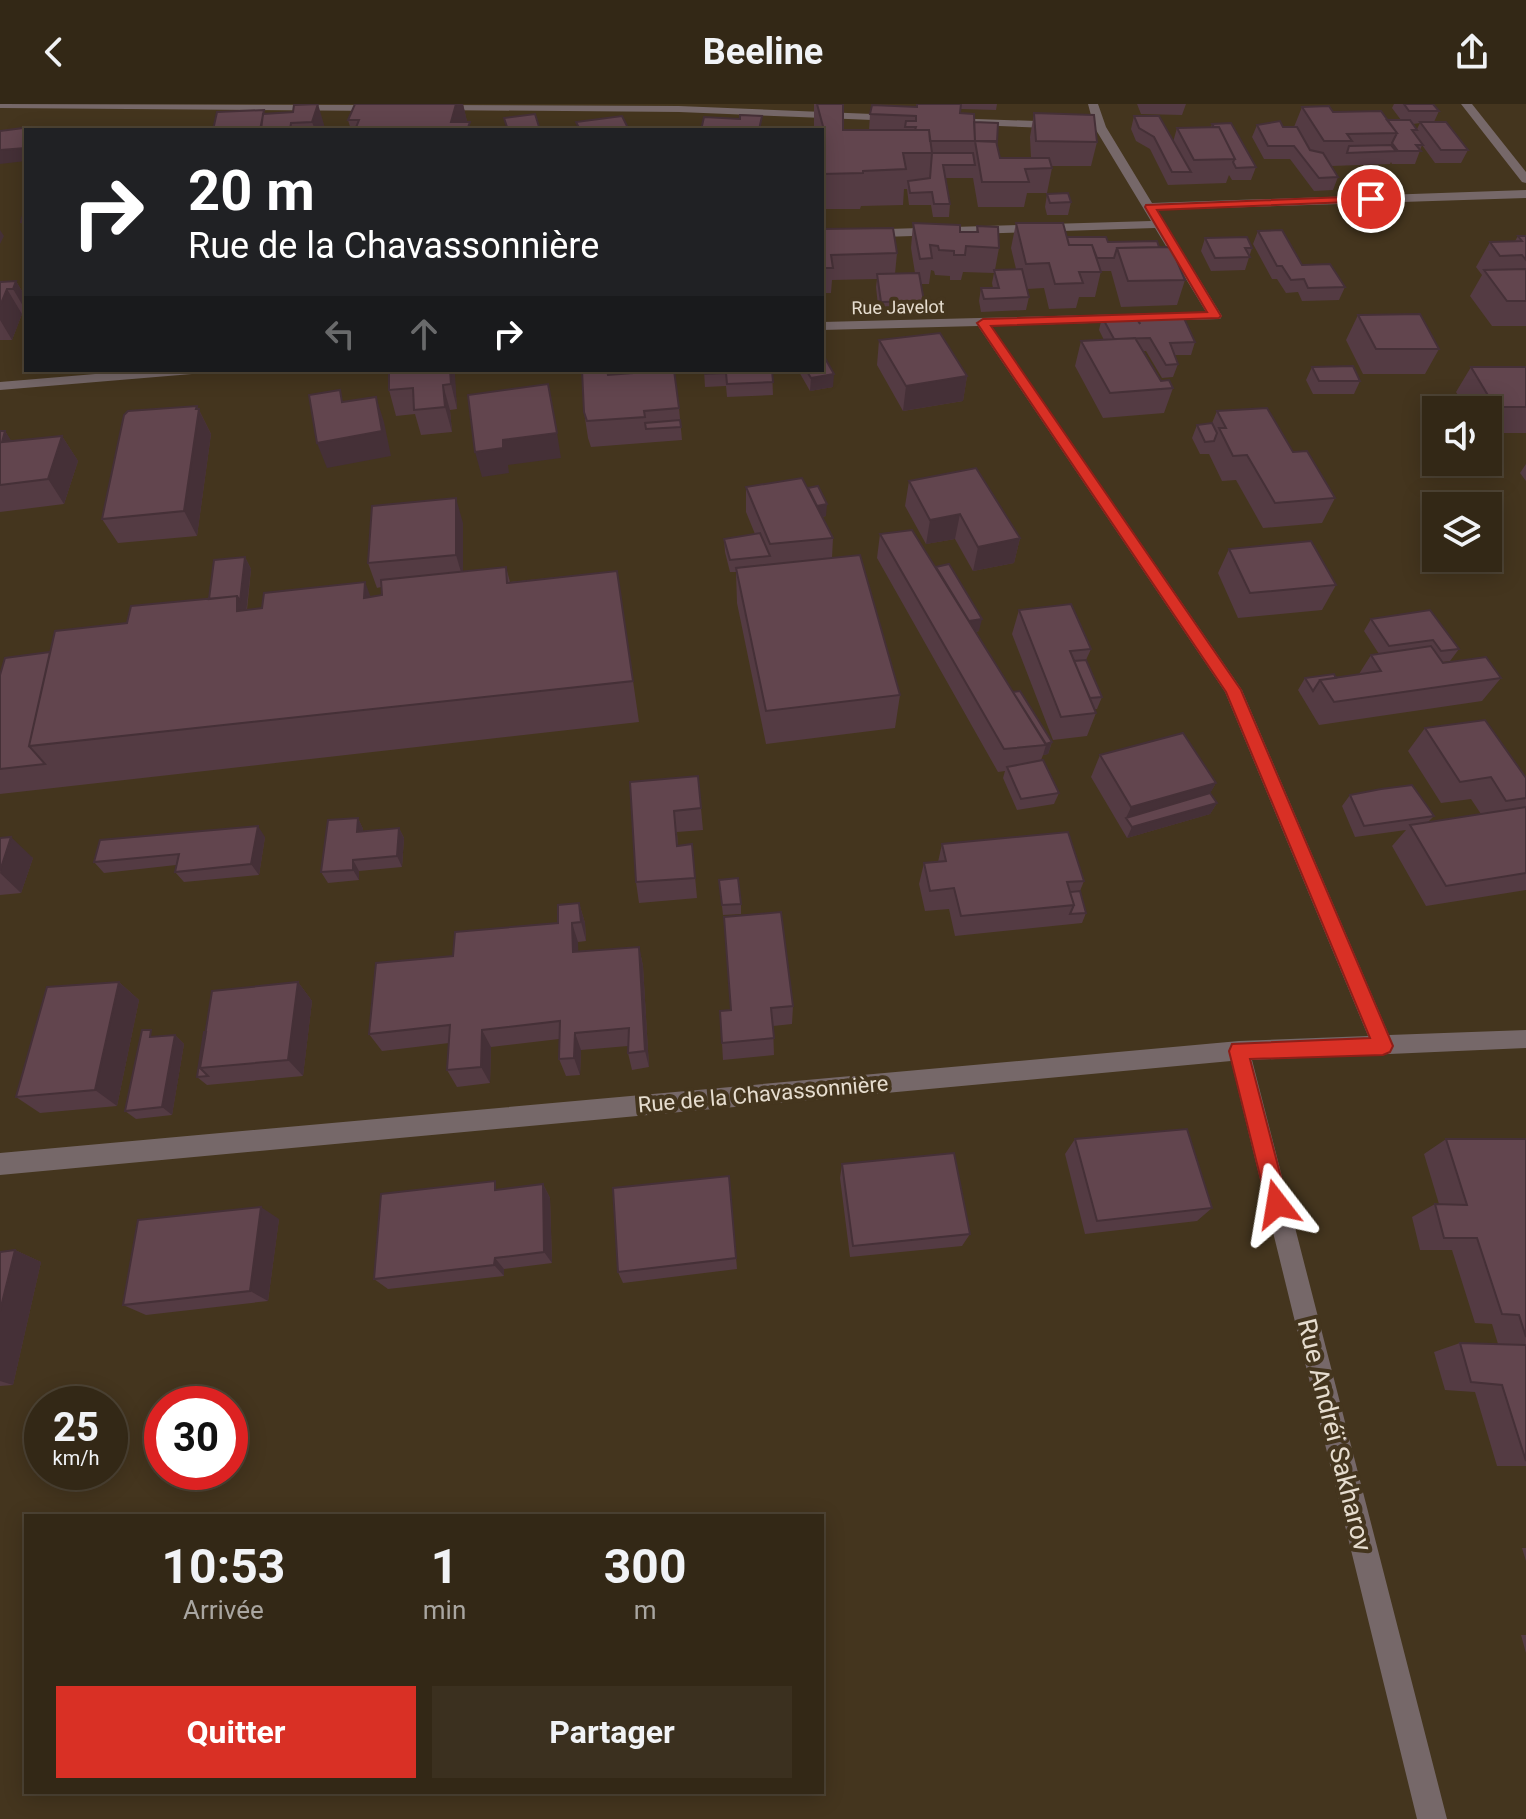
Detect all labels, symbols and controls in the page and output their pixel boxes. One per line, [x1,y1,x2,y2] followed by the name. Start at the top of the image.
[32,30,76,74] icon: back
[1450,30,1494,74] icon: share
[703,31,823,73] text: Beeline
[188,158,315,224] text: 20 m
[56,160,160,264] icon: right
[1337,165,1405,233] pin
[1349,177,1393,221] icon: arrive
[188,225,599,267] text: Rue de la Chavassonnière
[851,296,945,318] street label: Rue Javelot
[318,312,362,356] icon: left
[402,312,446,356] icon: ahead
[486,312,530,356] icon: right
[1422,396,1502,572] map controls
[1422,396,1502,476] button: sound
[1422,492,1502,572] button: layers
[637,1071,889,1117] street label: Rue de la Chavassonnière
[1235,1162,1319,1246] position arrow
[1292,1316,1379,1555] street label: Rue Andréï Sakharov
[144,1386,248,1490] speed limit sign: 30
[53,1404,99,1451] text: 25
[53,1446,99,1470] text: km/h
[162,1538,285,1595] text: 10:53
[431,1538,458,1595] text: 1
[604,1538,686,1595] text: 300
[183,1595,264,1625] text: Arrivée
[423,1595,466,1625] text: min
[634,1595,657,1625] text: m
[56,1686,416,1778] button: Quitter
[432,1686,792,1778] button: Partager

